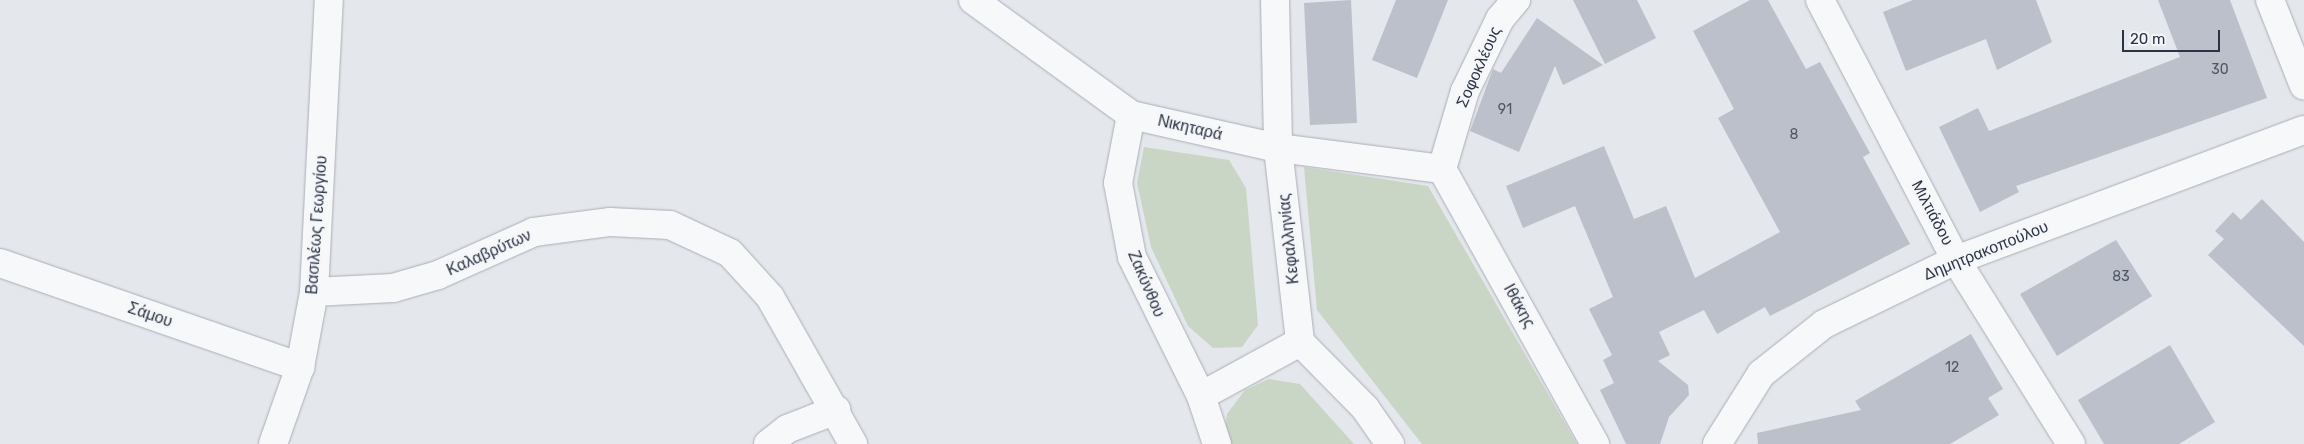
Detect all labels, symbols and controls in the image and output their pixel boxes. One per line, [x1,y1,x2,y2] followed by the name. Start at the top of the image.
[2124,20,2222,52] scale bar
[1453,24,1505,110] street label: Σοφοκλέους
[2130,30,2165,48] text: 20 m
[2211,62,2229,78] house number: 30
[1498,102,1512,118] house number: 91
[1156,111,1224,145] street label: Νικηταρά
[1790,127,1798,143] house number: 8
[303,155,331,295] street label: Βασιλέως Γεωργίου
[1907,177,1957,249] street label: Μιλτιάδου
[1275,193,1303,285] street label: Κεφαλληνίας
[1921,217,2051,285] street label: Δημητρακοπούλου
[444,226,534,280] street label: Καλαβρύτων
[1123,248,1169,320] street label: Ζακύνθου
[2112,269,2130,285] house number: 83
[1499,281,1539,331] street label: Ιθάκης
[125,298,175,332] street label: Σάμου
[1945,360,1959,376] house number: 12

